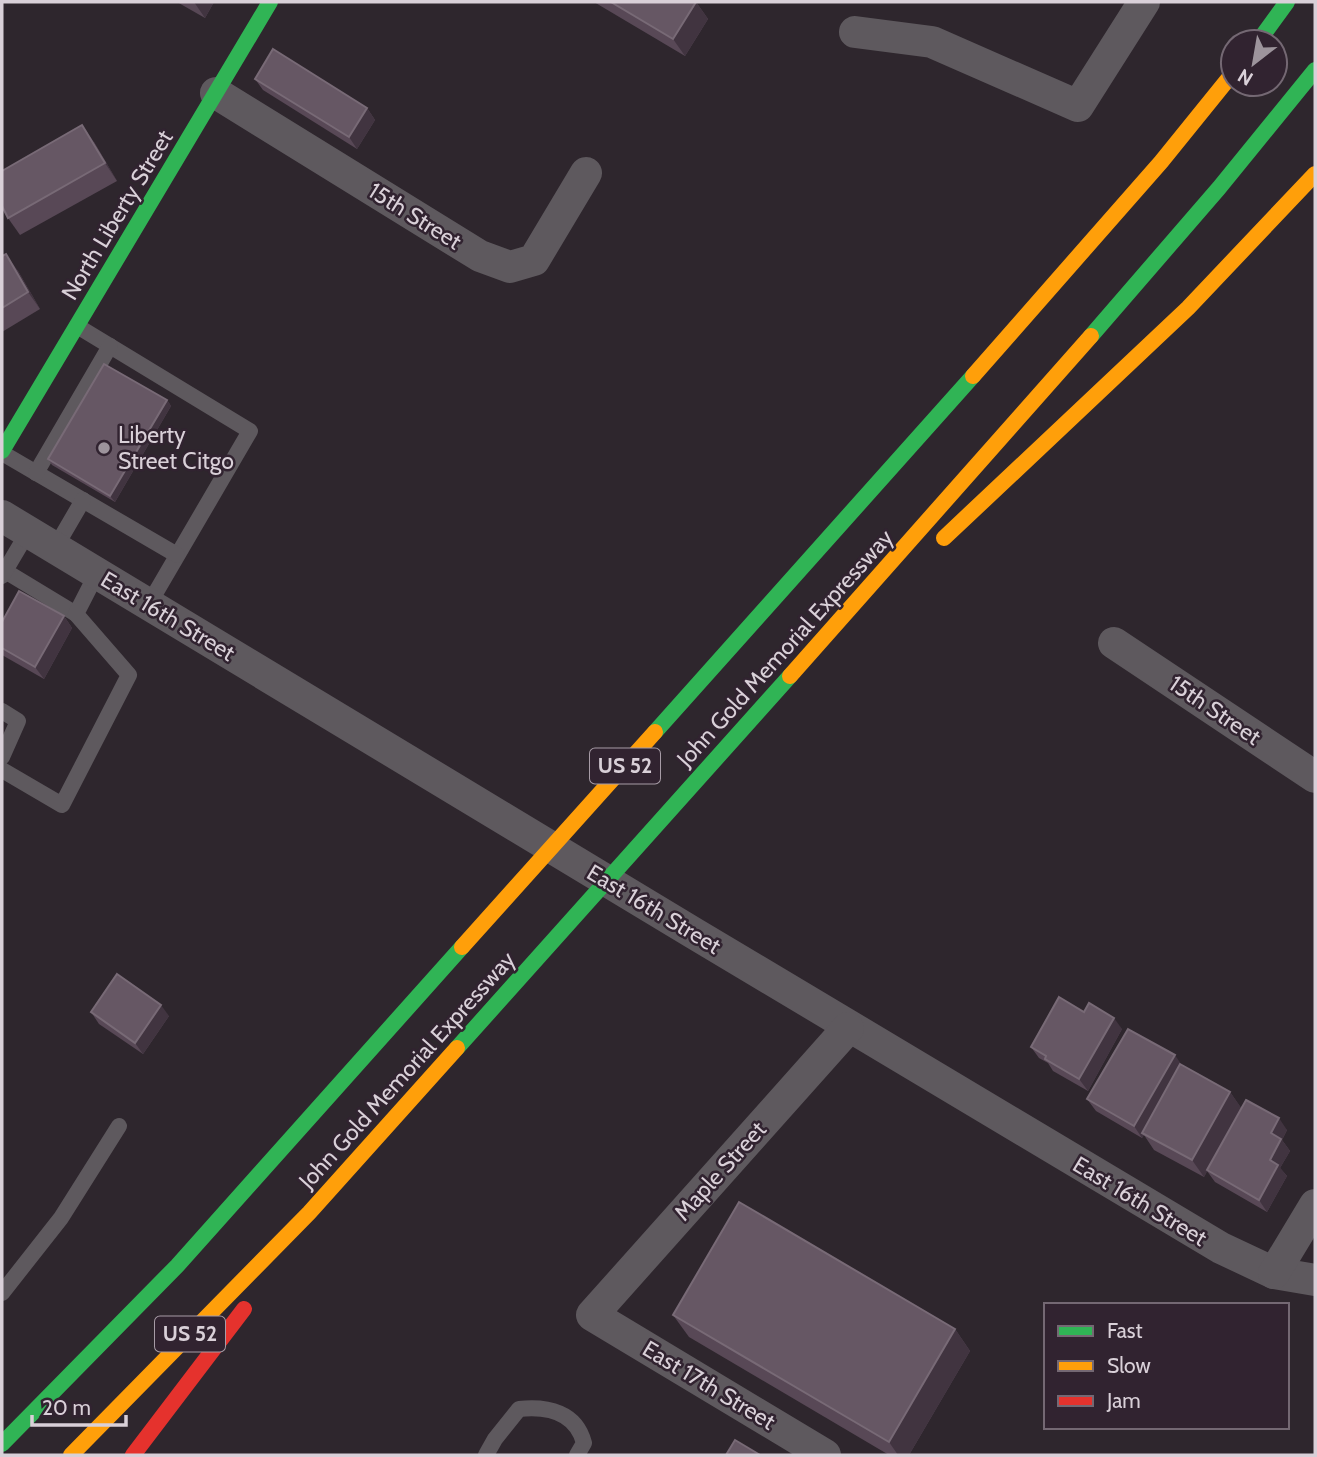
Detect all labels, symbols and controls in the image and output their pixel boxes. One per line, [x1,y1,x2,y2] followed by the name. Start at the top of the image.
[1219,28,1289,98] north arrow
[1234,64,1257,90] text: N
[55,125,179,305] street label: North Liberty Street
[363,176,467,256] street label: 15th Street
[118,421,234,475] place label: Liberty Street Citgo
[96,440,112,456] marker: Liberty Street Citgo
[670,523,899,773] street label: John Gold Memorial Expressway
[96,565,240,667] street label: East 16th Street
[1164,669,1266,751] street label: 15th Street
[590,748,660,784] road number: US 52
[582,858,726,960] street label: East 16th Street
[292,945,521,1195] street label: John Gold Memorial Expressway
[668,1115,772,1226] street label: Maple Street
[1068,1150,1212,1252] street label: East 16th Street
[1044,1303,1289,1429] legend
[155,1316,225,1352] road number: US 52
[1107,1318,1143,1343] text: Fast
[638,1334,781,1436] street label: East 17th Street
[1107,1353,1151,1378] text: Slow
[32,1384,126,1428] scale bar
[1106,1388,1141,1413] text: Jam
[42,1395,91,1420] text: 20 m

